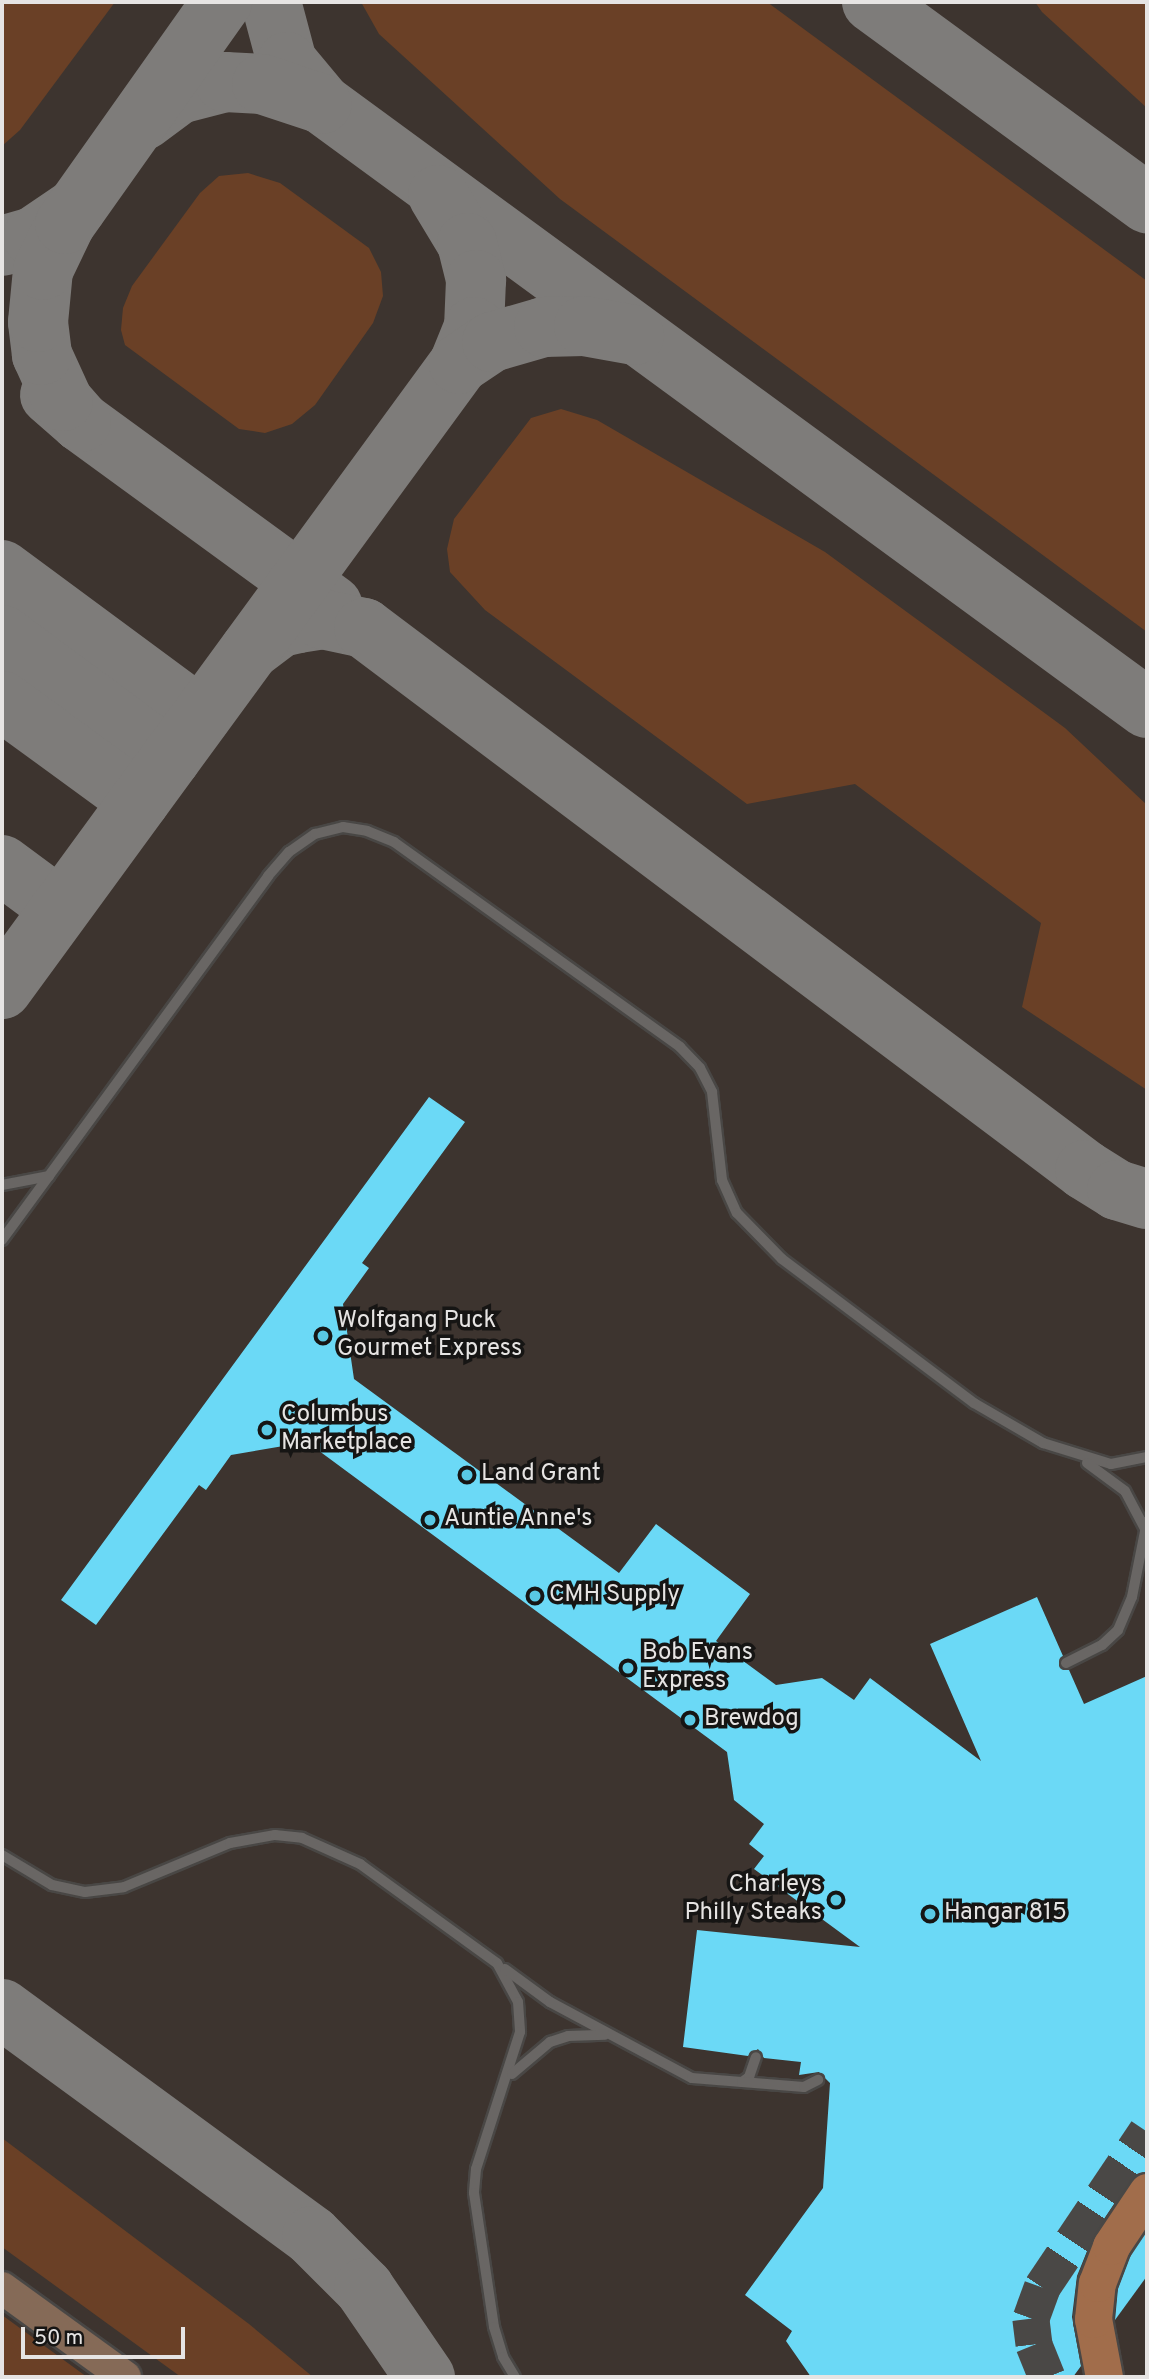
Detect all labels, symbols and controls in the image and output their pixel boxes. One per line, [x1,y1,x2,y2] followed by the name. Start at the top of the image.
[337,1308,522,1364] place label: Wolfgang Puck Gourmet Express
[315,1328,331,1344] marker: Wolfgang Puck Gourmet Express
[281,1402,412,1458] place label: Columbus Marketplace
[259,1422,275,1438] marker: Columbus Marketplace
[481,1461,601,1489] place label: Land Grant
[459,1467,475,1483] marker: Land Grant
[444,1506,594,1534] place label: Auntie Anne's
[422,1512,438,1528] marker: Auntie Anne's
[549,1582,680,1610] place label: CMH Supply
[527,1588,543,1604] marker: CMH Supply
[642,1640,753,1696] place label: Bob Evans Express
[620,1660,636,1676] marker: Bob Evans Express
[704,1706,799,1734] place label: Brewdog
[682,1712,698,1728] marker: Brewdog
[684,1872,822,1928] place label: Charleys Philly Steaks
[828,1892,844,1908] marker: Charleys Philly Steaks
[944,1900,1067,1928] place label: Hangar 815
[922,1906,938,1922] marker: Hangar 815
[24,2312,189,2356] scale bar
[34,2325,83,2352] text: 50 m

